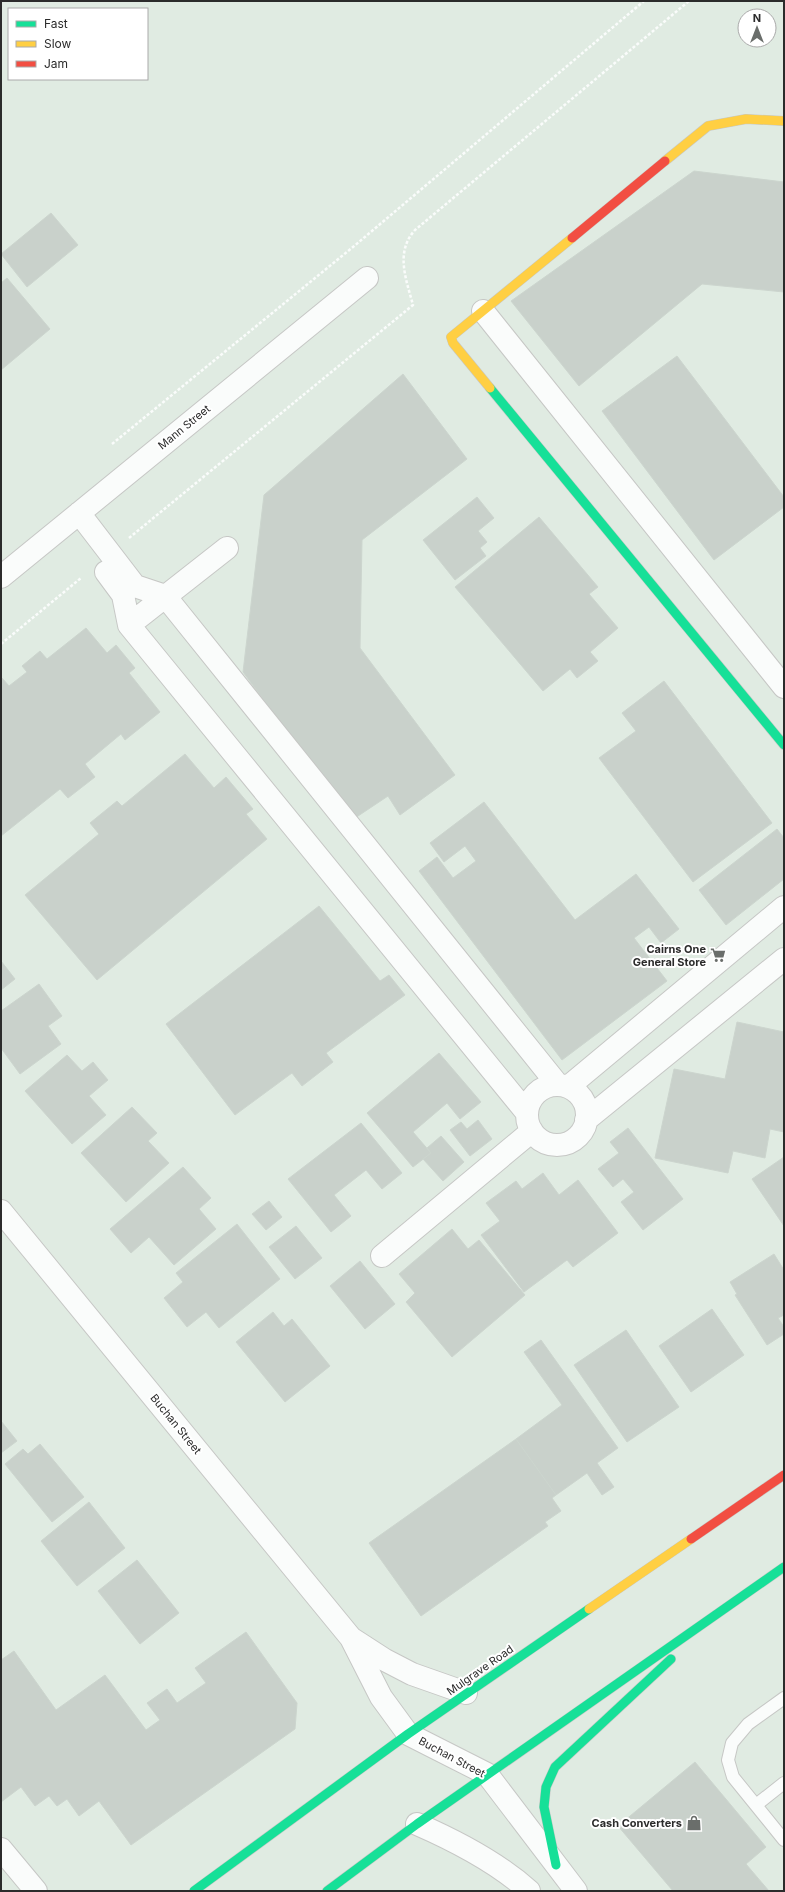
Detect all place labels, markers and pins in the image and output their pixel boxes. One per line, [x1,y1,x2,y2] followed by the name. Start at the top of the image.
[633,942,706,969] place label: Cairns One General Store
[709,946,727,964] supermarket icon: Cairns One General Store
[685,1814,703,1832] shop icon: Cash Converters
[592,1816,682,1830] place label: Cash Converters

